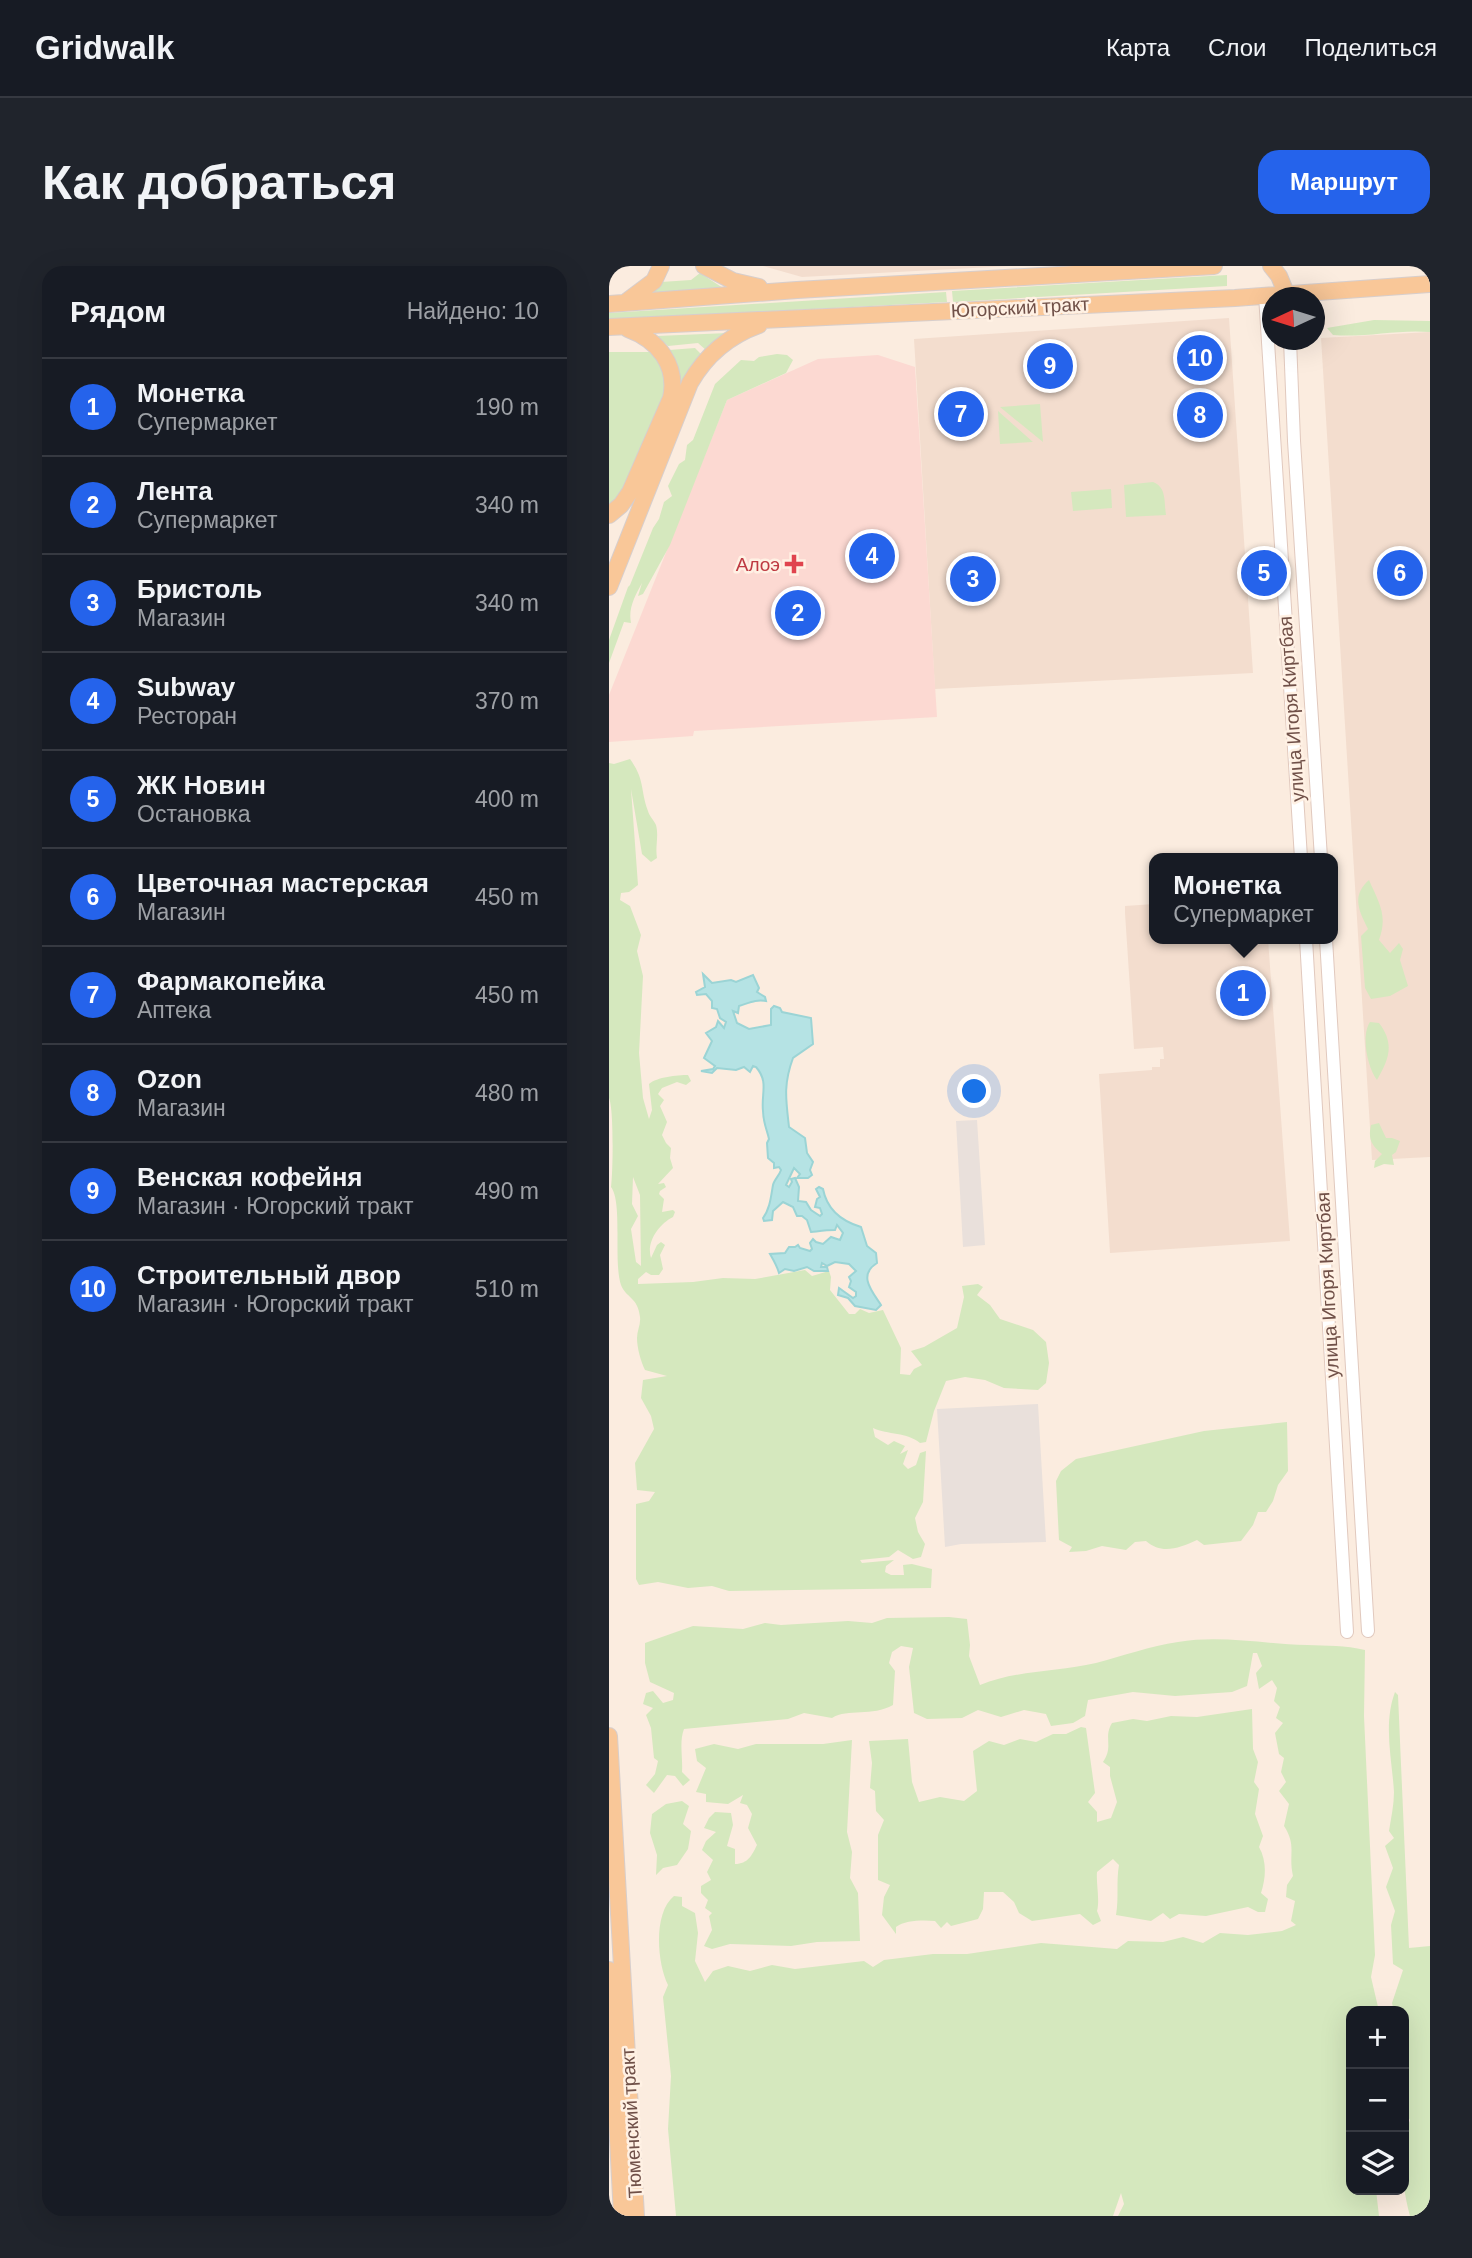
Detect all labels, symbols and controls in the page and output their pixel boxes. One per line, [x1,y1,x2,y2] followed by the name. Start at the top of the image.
[35,29,174,66] text: Gridwalk
[1106,34,1170,61] text: Карта
[1208,34,1266,61] text: Слои
[1304,34,1437,61] text: Поделиться
[1258,150,1430,214] button: Маршрут
[42,155,396,209] text: Как добраться
[1262,287,1325,350] north arrow
[950,293,1090,322] street label: Югорский тракт
[70,295,166,328] text: Рядом
[407,298,539,324] text: Найдено: 10
[1177,332,1223,384] pin: 10
[1027,340,1073,392] pin: 9
[137,378,245,408] text: Монетка
[938,388,984,440] pin: 7
[1177,389,1223,441] pin: 8
[87,394,99,420] text: 1
[475,394,539,420] text: 190 m
[137,409,277,435] text: Супермаркет
[137,476,213,506] text: Лента
[87,492,99,518] text: 2
[475,492,539,518] text: 340 m
[137,507,277,533] text: Супермаркет
[849,530,895,582] pin: 4
[1241,547,1287,599] pin: 5
[1377,547,1423,599] pin: 6
[950,553,996,605] pin: 3
[736,554,780,575] place label: Алоэ
[786,556,802,572] marker: Алоэ
[137,574,262,604] text: Бристоль
[775,587,821,639] pin: 2
[87,590,99,616] text: 3
[475,590,539,616] text: 340 m
[137,605,226,631] text: Магазин
[1275,615,1308,802] street label: улица Игоря Киртбая
[137,672,235,702] text: Subway
[87,688,99,714] text: 4
[475,688,539,714] text: 370 m
[137,703,237,729] text: Ресторан
[137,770,266,800] text: ЖК Новин
[87,786,99,812] text: 5
[475,786,539,812] text: 400 m
[137,801,251,827] text: Остановка
[1149,853,1338,944] popup
[137,868,429,898] text: Цветочная мастерская
[1173,870,1281,900] text: Монетка
[87,884,99,910] text: 6
[475,884,539,910] text: 450 m
[137,899,226,925] text: Магазин
[1173,901,1314,927] text: Супермаркет
[137,966,325,996] text: Фармакопейка
[1220,967,1266,1019] pin: 1
[87,982,99,1008] text: 7
[475,982,539,1008] text: 450 m
[137,997,211,1023] text: Аптека
[137,1064,202,1094] text: Ozon
[957,1074,991,1108] your location
[87,1080,99,1106] text: 8
[475,1080,539,1106] text: 480 m
[137,1095,226,1121] text: Магазин
[137,1162,363,1192] text: Венская кофейня
[87,1178,99,1204] text: 9
[475,1178,539,1204] text: 490 m
[1312,1192,1343,1378] street label: улица Игоря Киртбая
[137,1193,413,1219] text: Магазин · Югорский тракт
[137,1260,401,1290] text: Строительный двор
[80,1276,106,1302] text: 10
[475,1276,539,1302] text: 510 m
[137,1291,413,1317] text: Магазин · Югорский тракт
[1346,2006,1409,2195] map controls
[1346,2006,1409,2069] button: +
[617,2047,646,2199] street label: Тюменский тракт
[1346,2069,1409,2132] button: −
[1346,2132,1409,2195] button: layers

